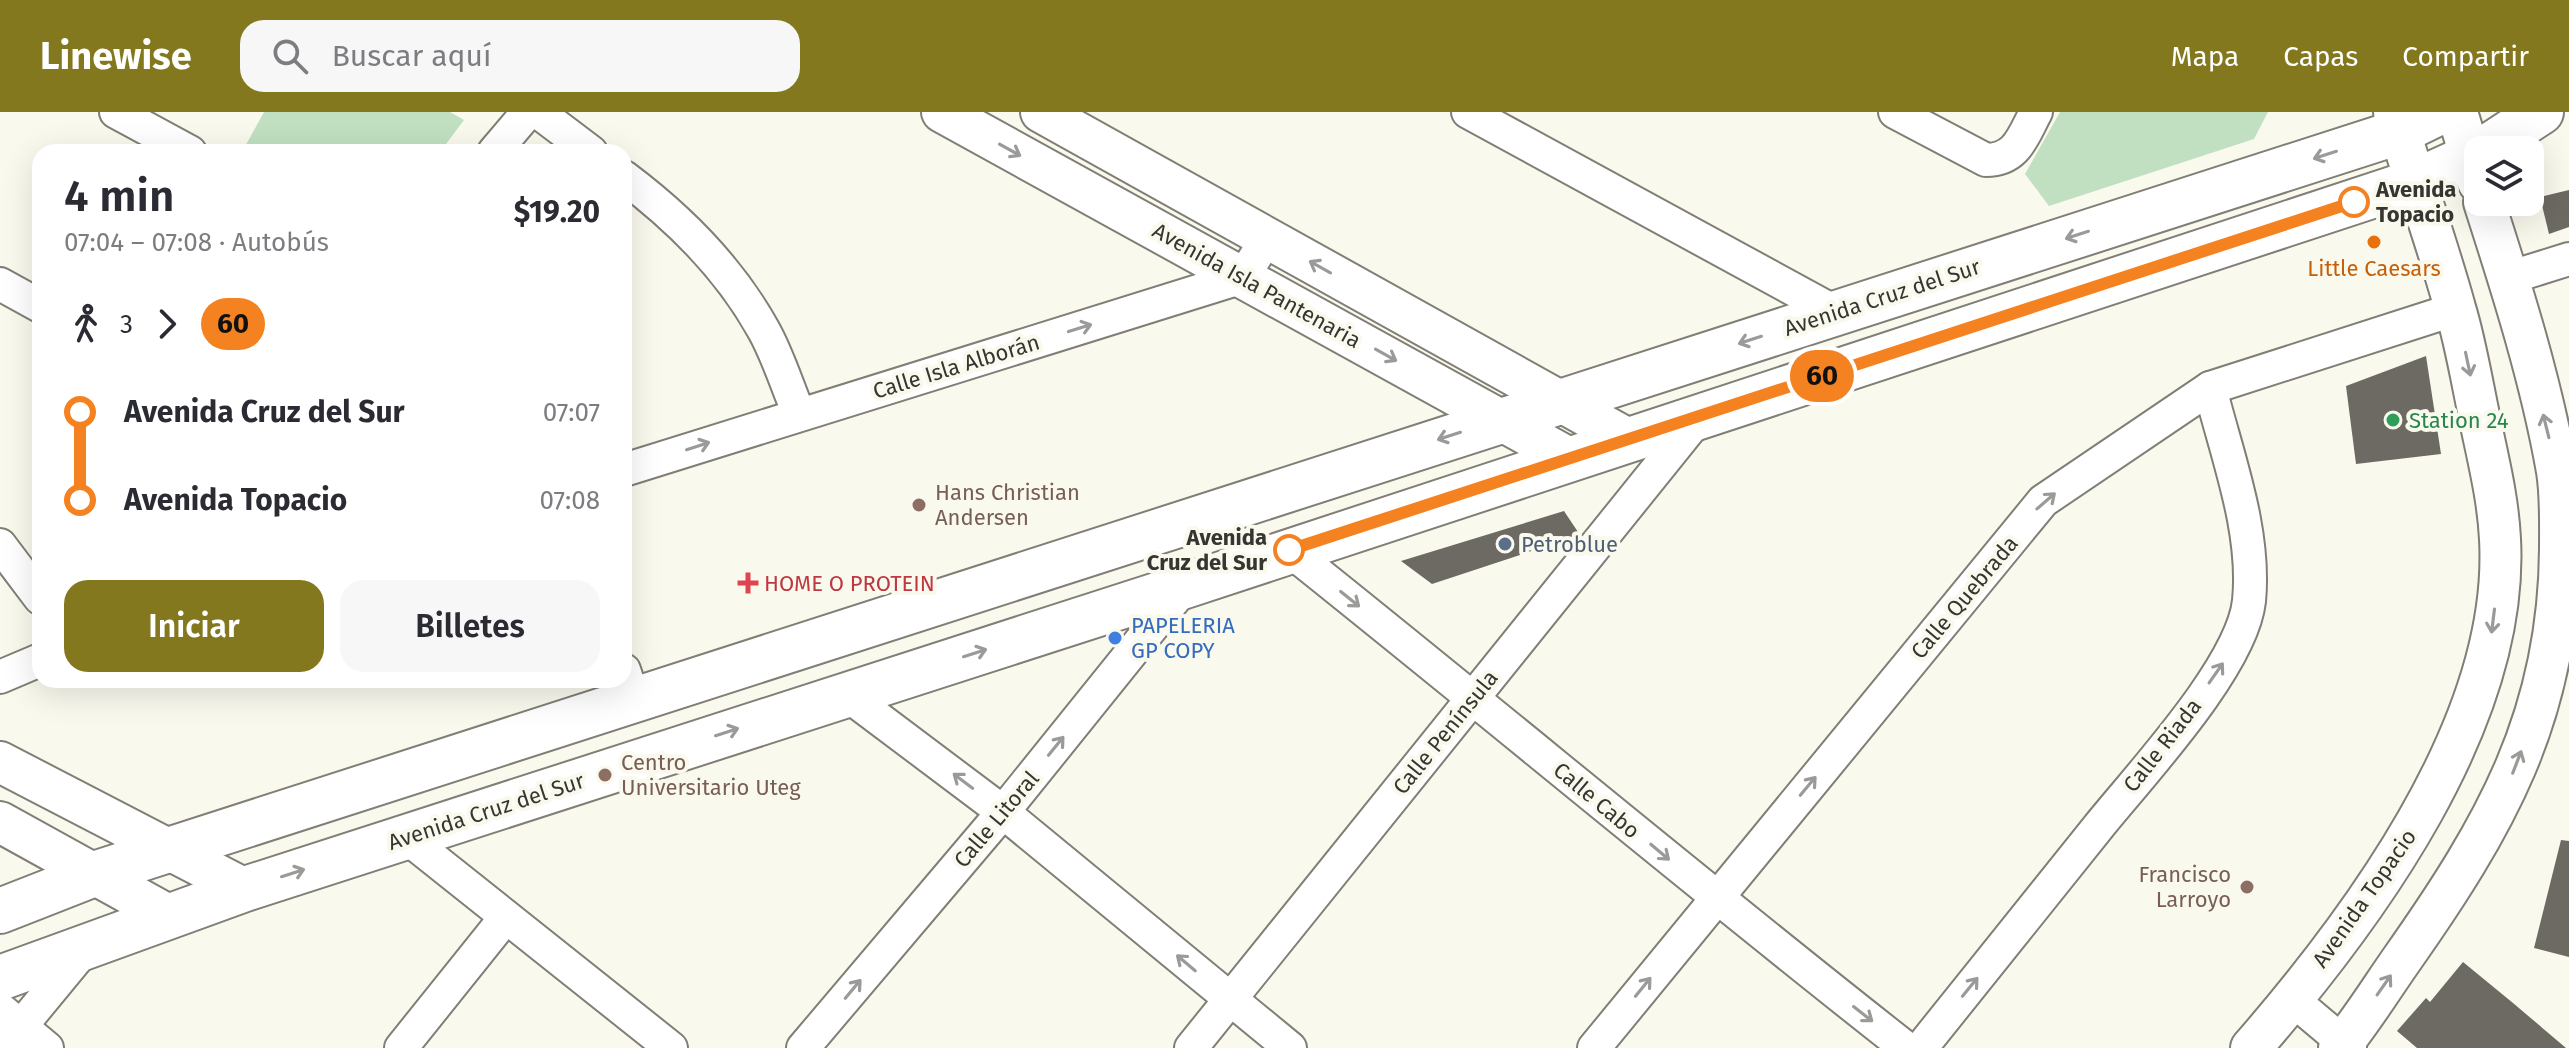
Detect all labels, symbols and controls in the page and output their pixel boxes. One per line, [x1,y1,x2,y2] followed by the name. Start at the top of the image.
[240,20,800,92] search box
[40,33,192,79] text: Linewise
[268,34,312,78] icon: search
[332,38,491,74] text: Buscar aquí
[2171,40,2239,73] text: Mapa
[2283,40,2358,73] text: Capas
[2402,40,2529,73] text: Compartir
[2464,136,2544,216] map controls
[2464,136,2544,216] button: layers
[998,142,1021,158] one-way arrow
[2313,149,2338,164] one-way arrow
[64,170,174,223] text: 4 min
[2375,176,2456,228] place label: Avenida Topacio
[2339,187,2369,217] marker: Avenida Topacio
[514,194,600,230] text: $19.20
[1148,217,1366,354] street label: Avenida Isla Pantenaria
[64,227,329,258] text: 07:04 – 07:08 · Autobús
[2065,228,2090,243] one-way arrow
[2365,233,2383,251] marker: Little Caesars
[1781,253,1984,342] street label: Avenida Cruz del Sur
[2307,255,2441,282] place label: Little Caesars
[1309,259,1332,275] one-way arrow
[64,302,108,346] icon: walk
[145,302,189,346] icon: forward
[217,307,249,340] text: 60
[120,309,133,340] text: 3
[1068,319,1093,334] one-way arrow
[870,328,1043,405] street label: Calle Isla Alborán
[1738,333,1763,348] one-way arrow
[1373,347,1397,363] one-way arrow
[1786,350,1858,402] line badge: 60
[2461,351,2476,377] one-way arrow
[1806,359,1838,392] text: 60
[124,394,405,430] text: Avenida Cruz del Sur
[543,397,600,428] text: 07:07
[2409,407,2509,434] place label: Station 24
[2384,411,2402,429] marker: Station 24
[2537,414,2552,439] one-way arrow
[1436,429,1461,444] one-way arrow
[686,438,711,453] one-way arrow
[935,479,1080,531] place label: Hans Christian Andersen
[124,482,347,518] text: Avenida Topacio
[539,485,600,516] text: 07:08
[2036,492,2056,510] one-way arrow
[910,496,928,514] marker: Hans Christian Andersen
[1147,524,1267,576] place label: Avenida Cruz del Sur
[1905,530,2024,664] street label: Calle Quebrada
[1521,531,1618,558] place label: Petroblue
[1274,535,1304,565] marker: Avenida Cruz del Sur
[1496,535,1514,553] marker: Petroblue
[764,570,935,597] place label: HOME O PROTEIN
[739,574,757,592] marker: HOME O PROTEIN
[64,580,324,672] button: Iniciar
[340,580,600,672] button: Billetes
[1339,590,1360,607] one-way arrow
[2485,608,2500,633] one-way arrow
[1131,612,1235,664] place label: PAPELERIA GP COPY
[1106,629,1124,647] marker: PAPELERIA GP COPY
[961,645,987,660] one-way arrow
[2208,662,2224,684] one-way arrow
[1387,665,1504,800] street label: Calle Península
[2118,693,2207,797] street label: Calle Riada
[714,724,739,739] one-way arrow
[1047,736,1065,757] one-way arrow
[621,749,801,801] place label: Centro Universitario Uteg
[2511,750,2525,775] one-way arrow
[1548,756,1645,844] street label: Calle Cabo
[948,765,1045,873] street label: Calle Litoral
[596,766,614,784] marker: Centro Universitario Uteg
[385,767,588,856] street label: Avenida Cruz del Sur
[953,773,974,790] one-way arrow
[1799,777,1817,797] one-way arrow
[2307,824,2422,973] street label: Avenida Topacio
[1649,843,1669,861] one-way arrow
[2138,861,2231,913] place label: Francisco Larroyo
[280,865,306,880] one-way arrow
[2238,878,2256,896] marker: Francisco Larroyo
[1176,954,1197,972] one-way arrow
[2376,974,2392,996] one-way arrow
[1961,977,1978,998] one-way arrow
[1634,978,1652,998] one-way arrow
[844,979,862,999] one-way arrow
[1852,1006,1873,1023] one-way arrow

